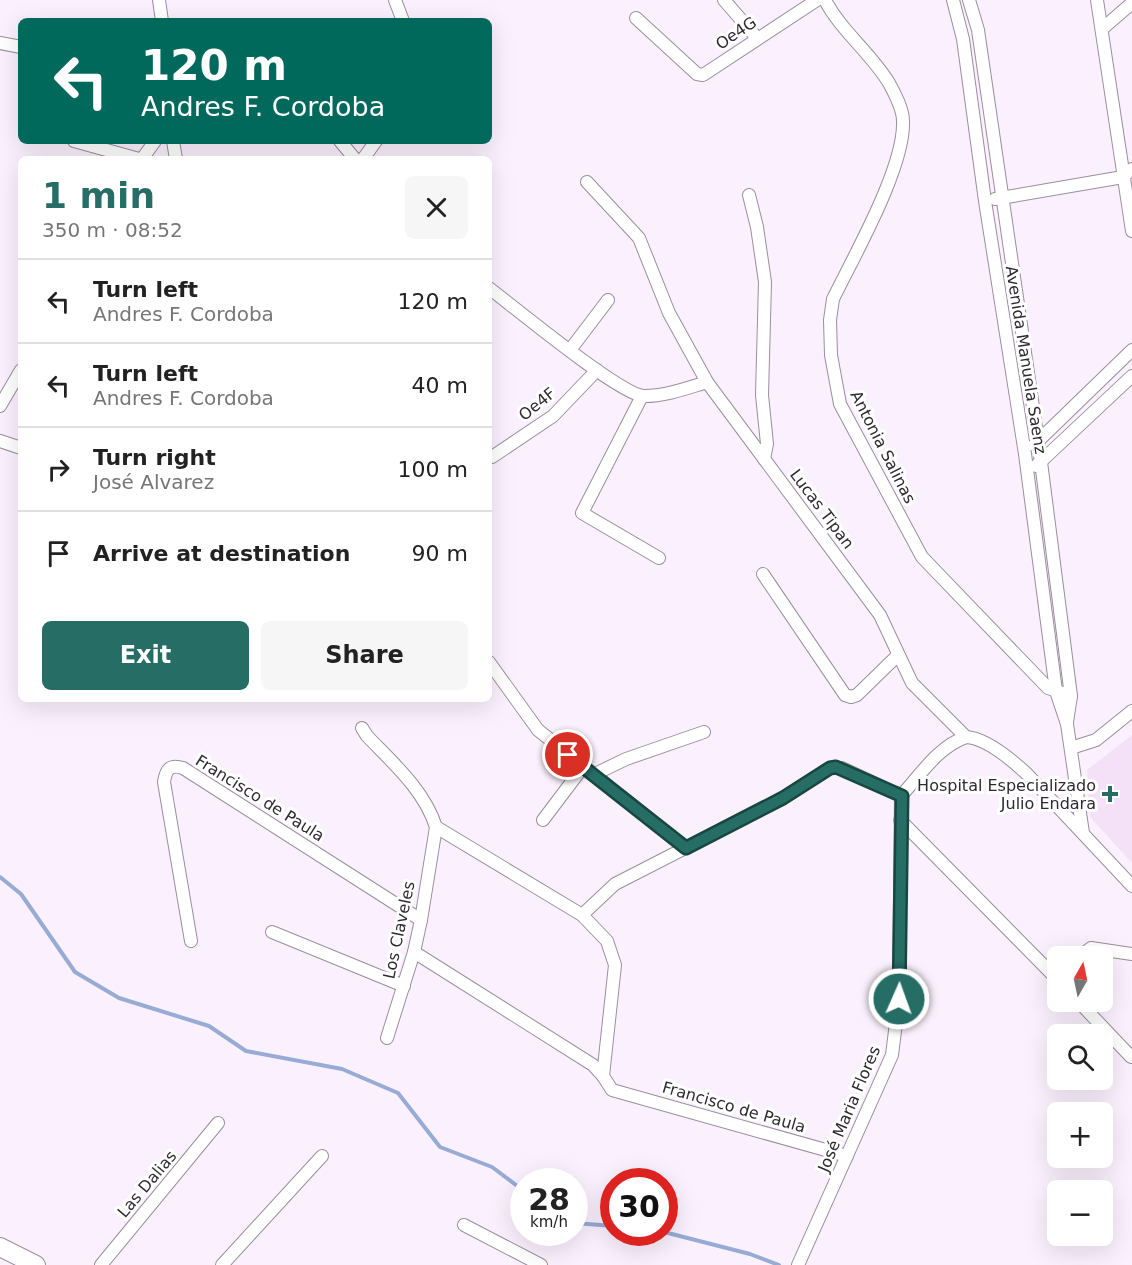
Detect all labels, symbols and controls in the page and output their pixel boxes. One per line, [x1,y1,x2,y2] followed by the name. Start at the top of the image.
[712,13,760,53] street label: Oe4G
[141,41,287,90] text: 120 m
[42,42,120,120] icon: left
[141,91,385,122] text: Andres F. Cordoba
[42,175,155,216] text: 1 min
[405,176,468,239] button: close
[42,218,183,242] text: 350 m · 08:52
[1002,264,1050,456] street label: Avenida Manuela Saenz
[93,277,198,302] text: Turn left
[42,285,75,318] icon: left
[398,289,468,314] text: 120 m
[93,302,274,326] text: Andres F. Cordoba
[93,361,198,386] text: Turn left
[42,369,75,402] icon: left
[412,373,468,398] text: 40 m
[515,383,559,425] street label: Oe4F
[93,386,274,410] text: Andres F. Cordoba
[846,388,920,506] street label: Antonia Salinas
[93,445,216,470] text: Turn right
[42,453,75,486] icon: right
[398,457,468,482] text: 100 m
[786,465,858,553] street label: Lucas Tipan
[93,470,214,494] text: José Alvarez
[42,537,75,570] icon: arrive
[93,541,350,566] text: Arrive at destination
[412,541,468,566] text: 90 m
[42,621,249,690] button: Exit
[261,621,468,690] button: Share
[542,729,593,780] pin
[551,738,584,771] icon: arrive
[192,751,328,845] street label: Francisco de Paula
[917,776,1096,813] place label: Hospital Especializado Julio Endara
[1101,785,1119,803] marker: Hospital Especializado Julio Endara
[379,880,419,980] street label: Los Claveles
[1047,946,1113,1012] north arrow
[1047,946,1113,1246] map controls
[867,967,931,1031] position arrow
[1047,1024,1113,1090] button: search
[813,1043,884,1176] street label: José Maria Flores
[660,1077,808,1137] street label: Francisco de Paula
[1047,1102,1113,1168] button: +
[114,1147,180,1221] street label: Las Dalias
[600,1168,678,1246] speed limit sign: 30
[1047,1180,1113,1246] button: −
[528,1182,570,1217] text: 28
[530,1213,568,1231] text: km/h

